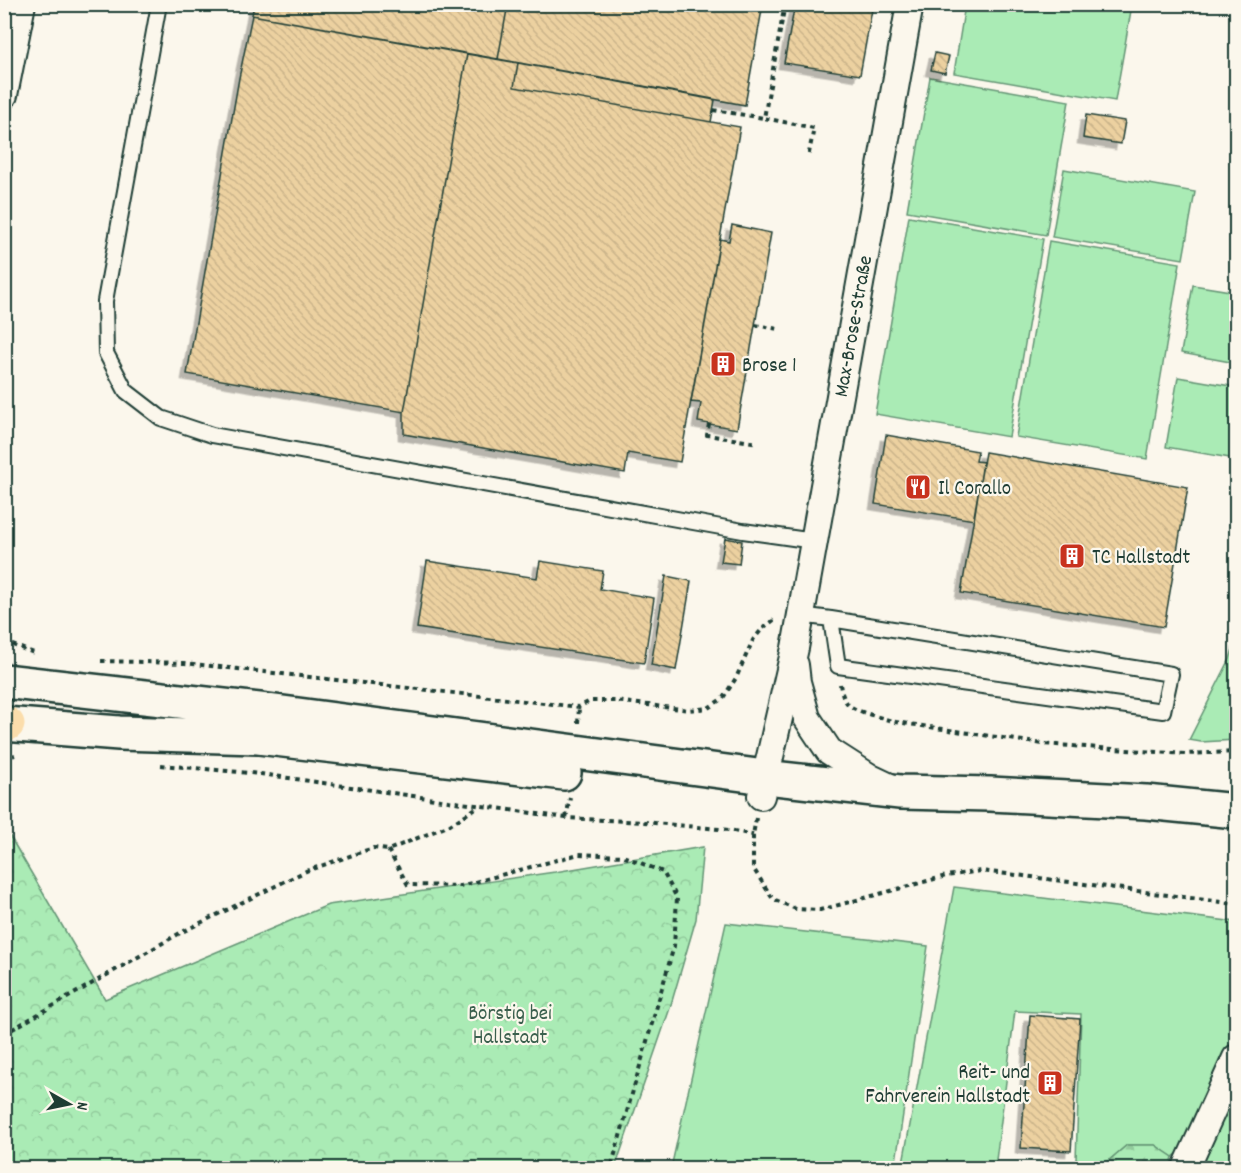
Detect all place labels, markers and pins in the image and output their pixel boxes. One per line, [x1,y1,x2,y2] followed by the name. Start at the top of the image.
[708,349,738,379] building icon: Brose 1
[742,352,797,382] place label: Brose 1
[903,472,933,502] restaurant icon: Il Corallo
[938,475,1011,505] place label: Il Corallo
[1057,541,1087,571] building icon: TC Hallstadt
[1092,544,1190,574] place label: TC Hallstadt
[865,1059,1030,1113] place label: Reit- und Fahrverein Hallstadt
[1035,1068,1065,1098] building icon: Reit- und Fahrverein Hallstadt

